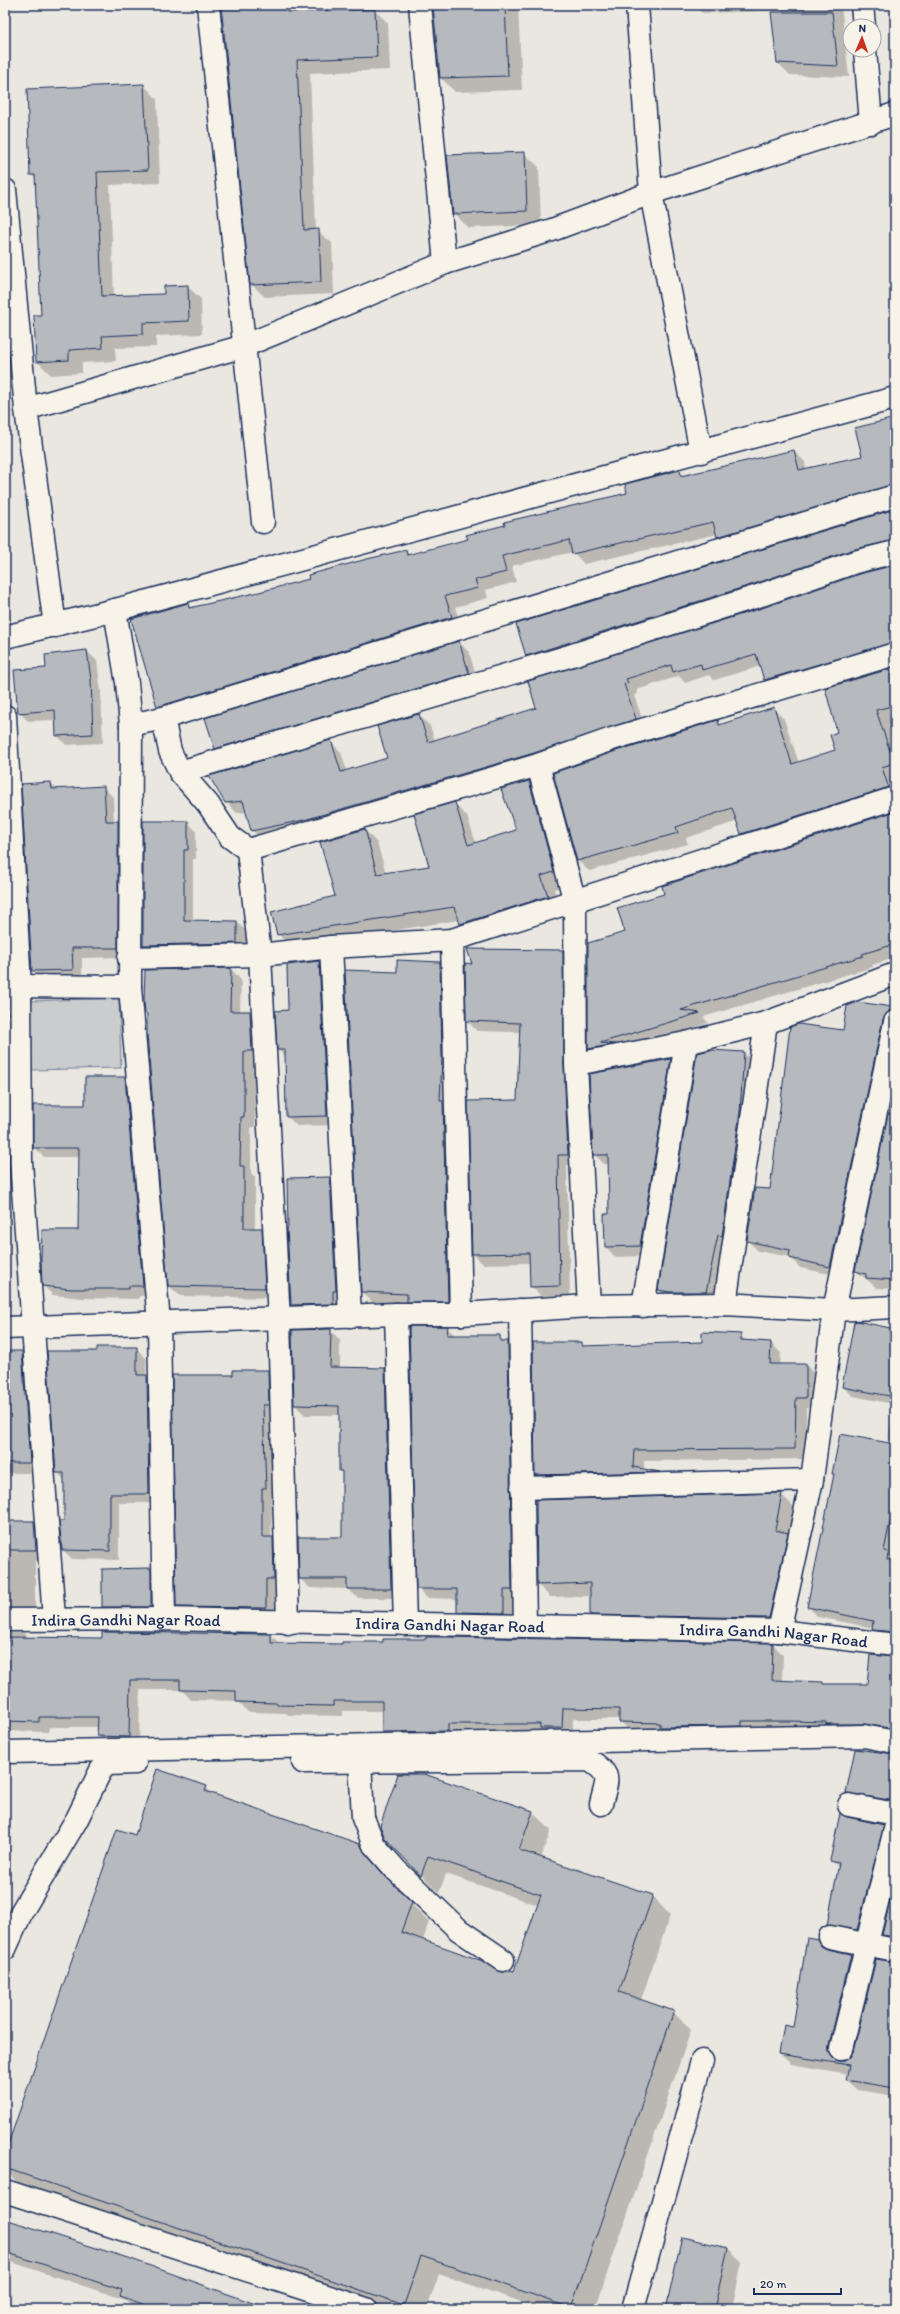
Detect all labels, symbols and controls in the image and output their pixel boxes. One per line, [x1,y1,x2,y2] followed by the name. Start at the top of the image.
[842,18,882,58] north arrow
[858,22,866,35] text: N
[31,1609,222,1630] street label: Indira Gandhi Nagar Road
[355,1613,546,1636] street label: Indira Gandhi Nagar Road
[679,1619,870,1652] street label: Indira Gandhi Nagar Road
[754,2270,841,2296] scale bar
[760,2277,787,2291] text: 20 m

